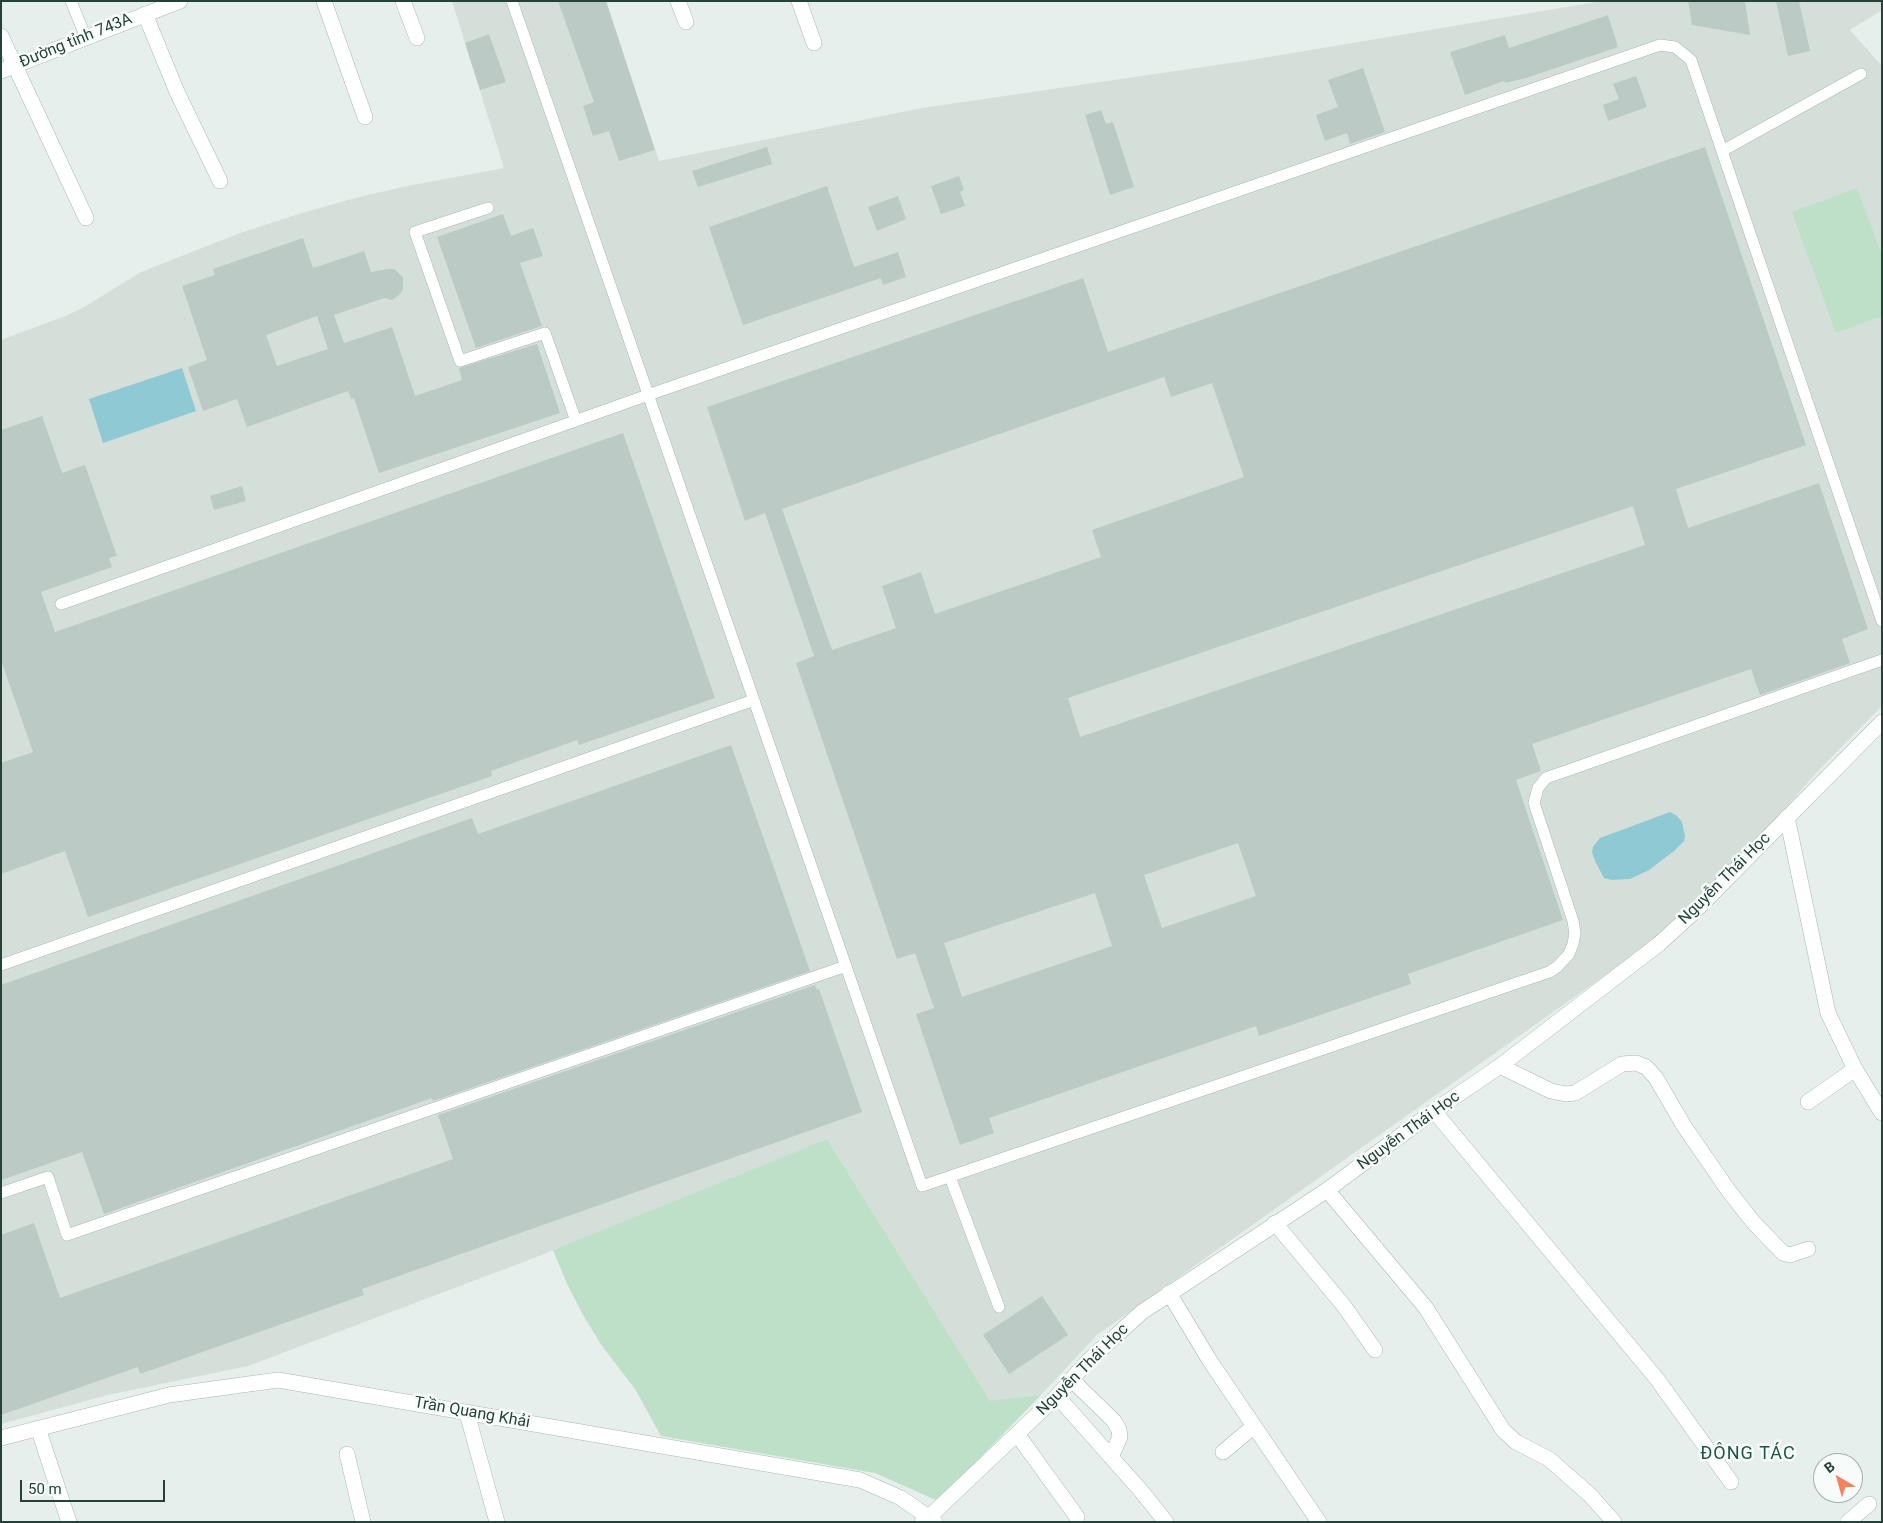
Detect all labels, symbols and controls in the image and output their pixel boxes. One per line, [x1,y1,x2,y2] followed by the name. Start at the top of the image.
[17,10,135,72] street label: Đường tỉnh 743A
[1675,829,1775,929] street label: Nguyễn Thái Học
[1354,1087,1464,1175] street label: Nguyễn Thái Học
[1033,1320,1133,1420] street label: Nguyễn Thái Học
[413,1393,531,1433] street label: Trần Quang Khải
[1699,1443,1797,1465] district label: ĐÔNG TÁC
[1813,1453,1863,1503] north arrow
[1821,1458,1838,1476] text: B
[22,1470,168,1502] scale bar
[28,1480,62,1498] text: 50 m

